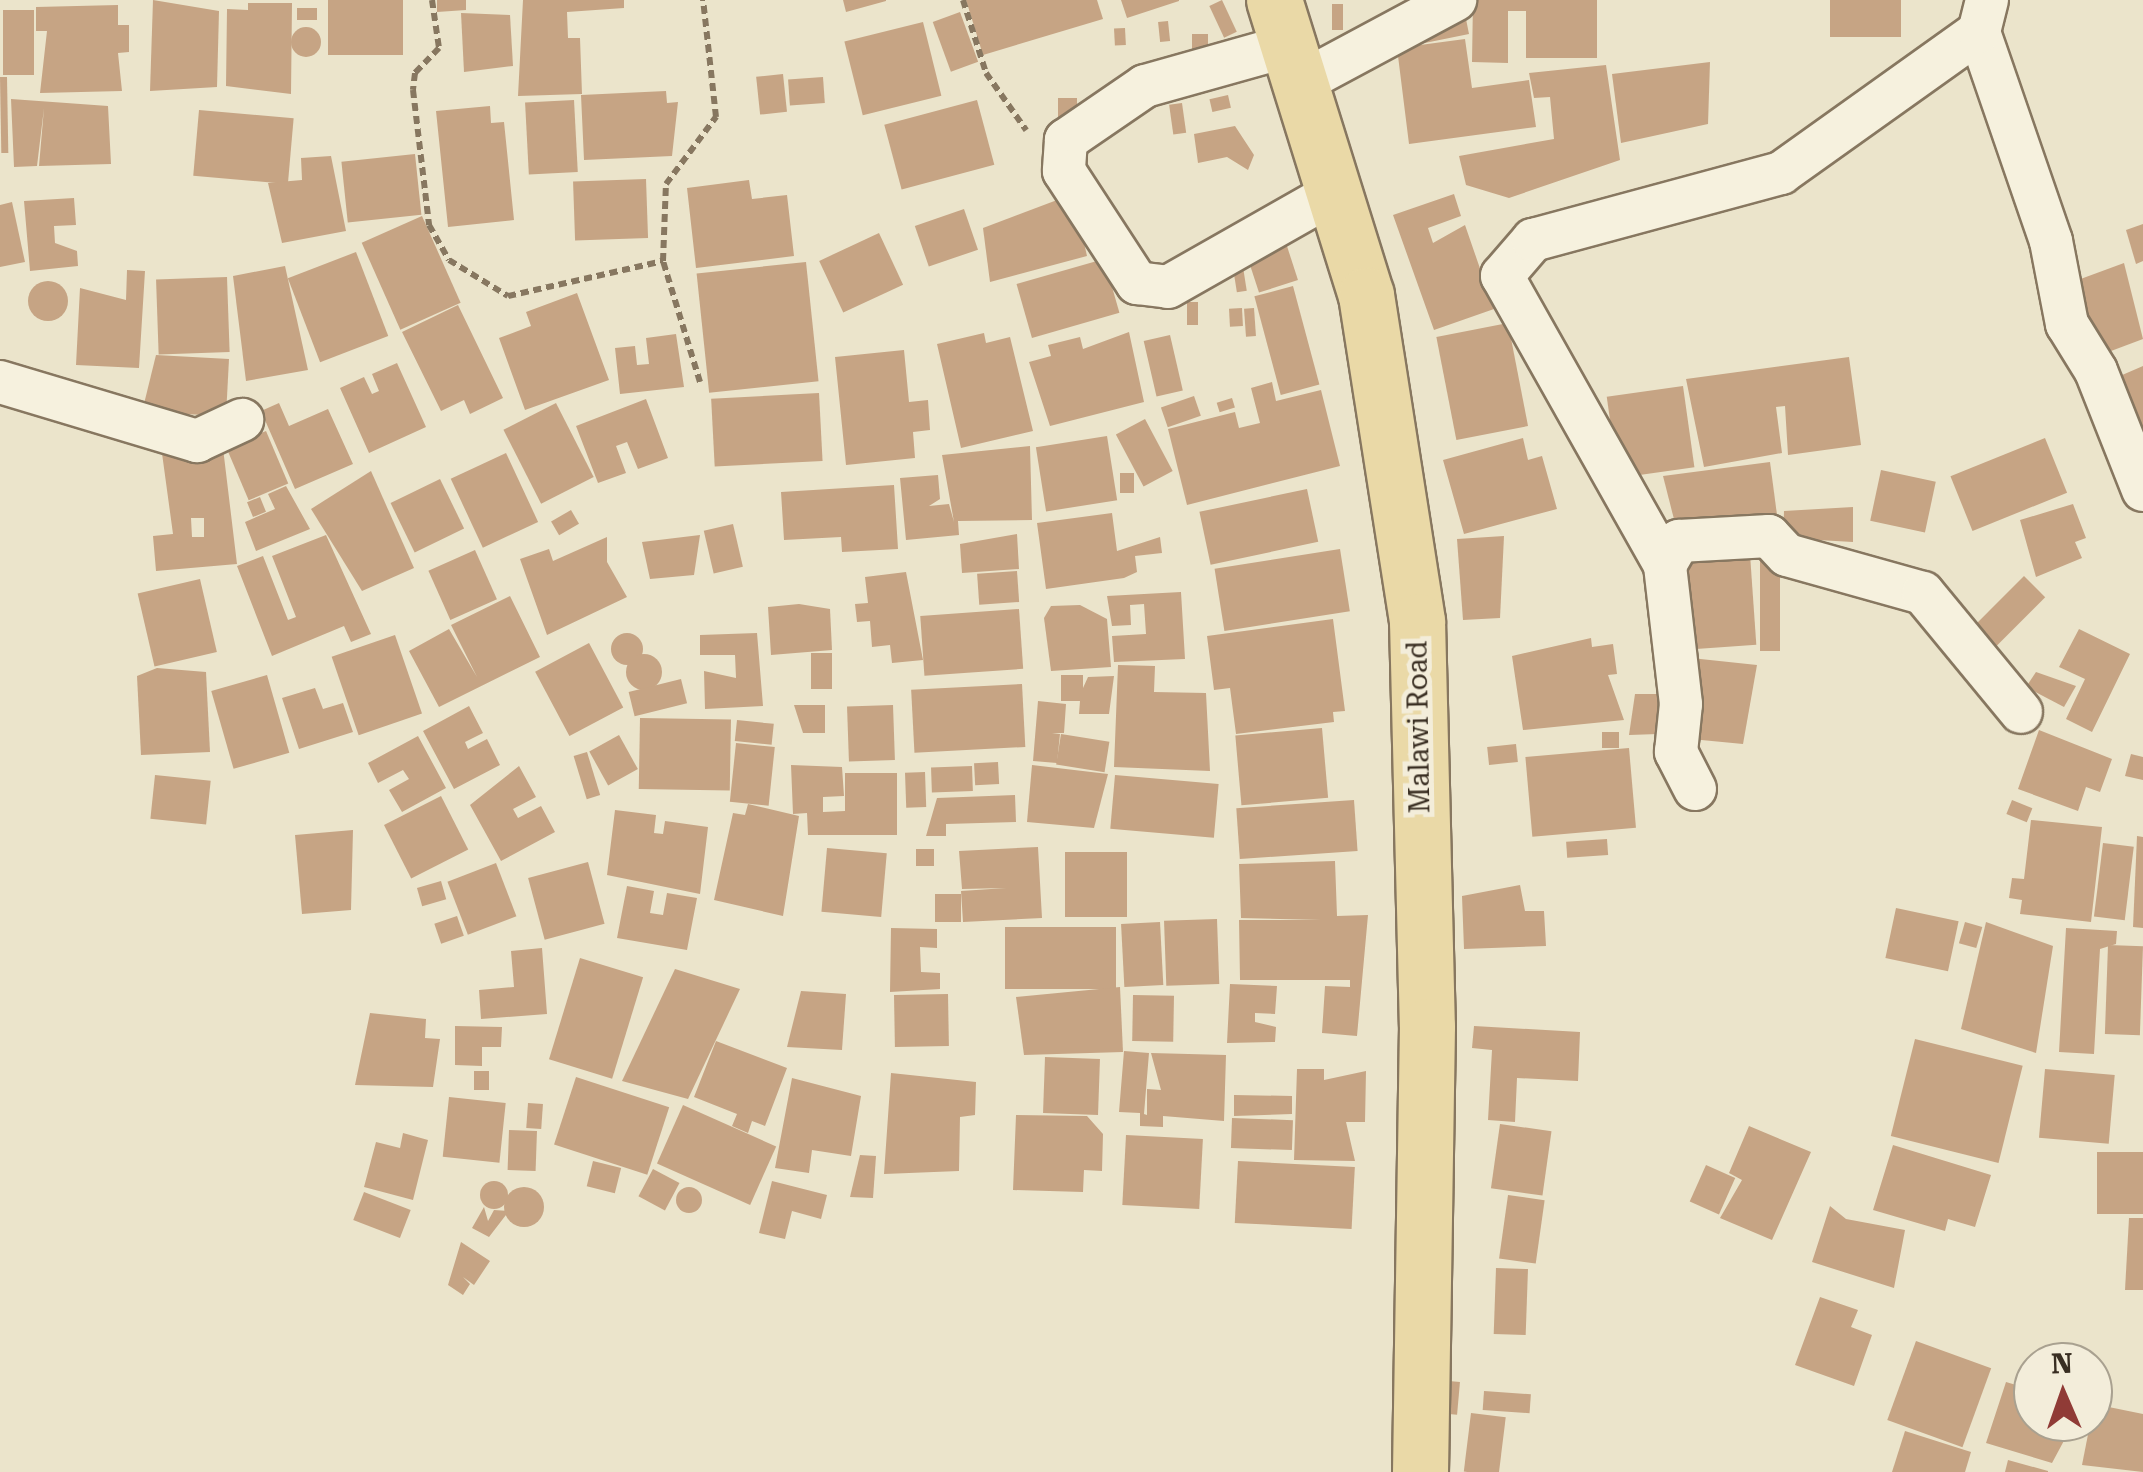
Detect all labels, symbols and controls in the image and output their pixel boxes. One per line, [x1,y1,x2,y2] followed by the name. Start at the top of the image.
[1401,640,1437,814] street label: Malawi Road
[2013,1342,2113,1442] north arrow
[2051,1347,2073,1380] text: N

